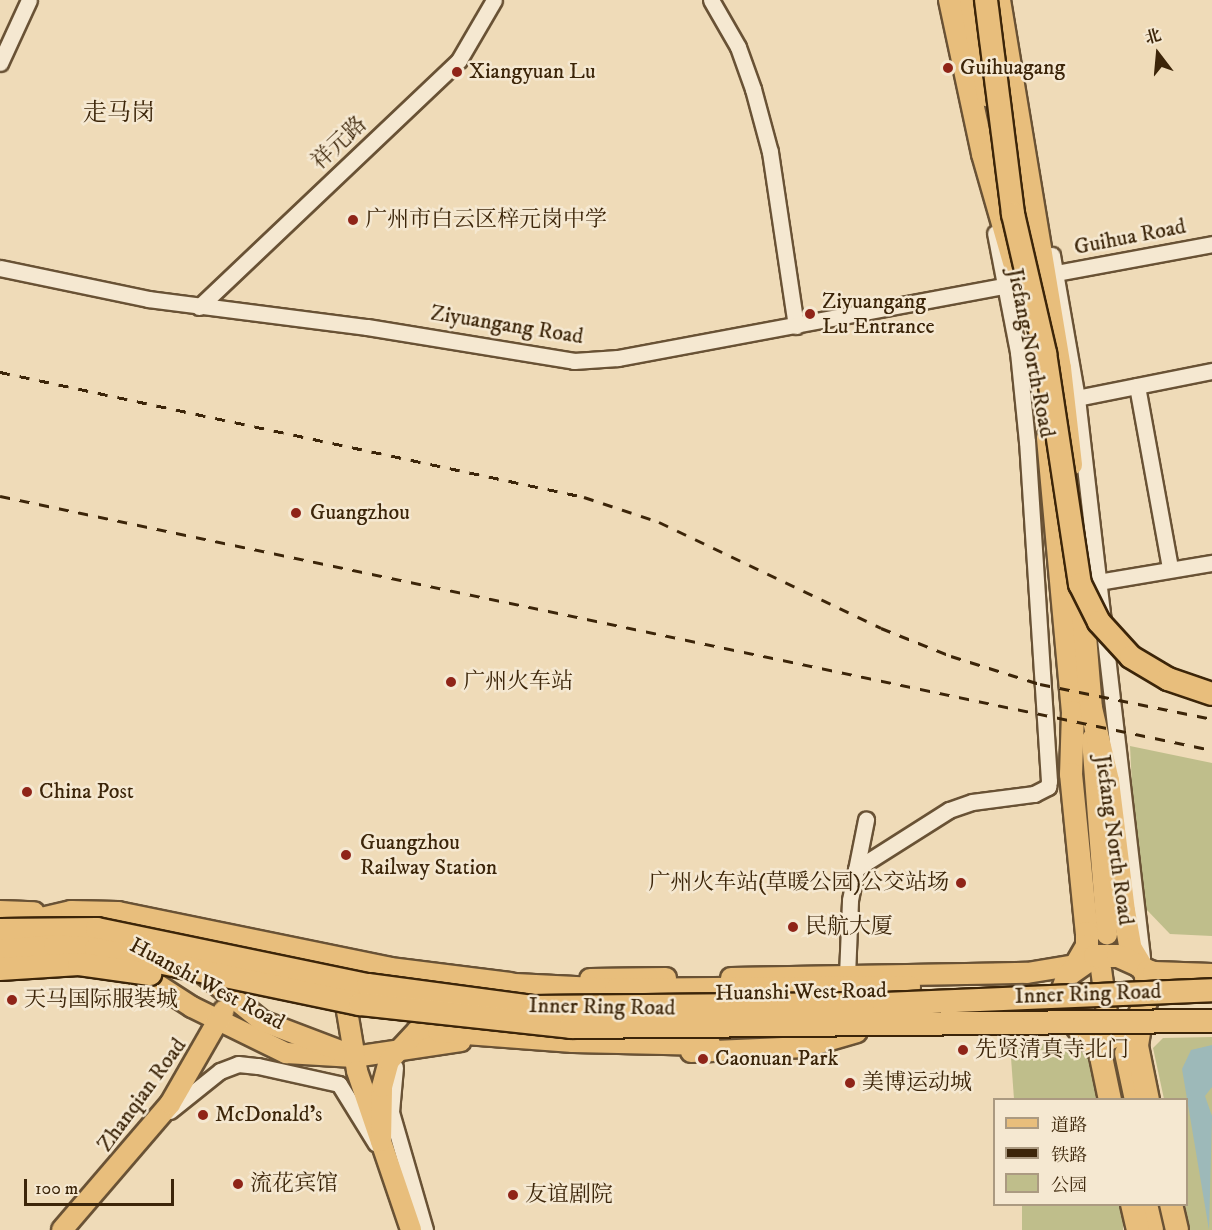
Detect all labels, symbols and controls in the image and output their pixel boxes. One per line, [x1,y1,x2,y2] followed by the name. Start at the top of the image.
[1128,24,1188,84] north arrow
[1143,25,1163,49] text: 北
[960,55,1065,81] place label: Guihuagang
[469,59,596,85] place label: Xiangyuan Lu
[941,61,955,75] marker: Guihuagang
[450,65,464,79] marker: Xiangyuan Lu
[83,100,155,128] district label: 走马岗
[306,111,372,175] street label: 祥元路
[365,207,607,233] place label: 广州市白云区梓元岗中学
[346,213,360,227] marker: 广州市白云区梓元岗中学
[1072,213,1188,261] street label: Guihua Road
[1002,266,1060,440] street label: Jiefang North Road
[822,288,935,340] place label: Ziyuangang Lu Entrance
[429,300,585,350] street label: Ziyuangang Road
[803,307,817,321] marker: Ziyuangang Lu Entrance
[310,500,410,526] place label: Guangzhou
[287,504,305,522] marker: Guangzhou
[463,669,573,695] place label: 广州火车站
[444,675,458,689] marker: 广州火车站
[1089,753,1139,927] street label: Jiefang North Road
[39,779,134,805] place label: China Post
[20,785,34,799] marker: China Post
[360,829,497,880] place label: Guangzhou Railway Station
[337,846,355,864] marker: Guangzhou Railway Station
[648,870,949,896] place label: 广州火车站(草暖公园)公交站场
[954,876,968,890] marker: 广州火车站(草暖公园)公交站场
[805,914,893,940] place label: 民航大厦
[786,920,800,934] marker: 民航大厦
[125,932,289,1036] street label: Huanshi West Road
[715,977,887,1007] street label: Huanshi West Road
[1014,978,1162,1010] street label: Inner Ring Road
[24,987,178,1013] place label: 天马国际服装城
[5,993,19,1007] marker: 天马国际服装城
[528,993,676,1021] street label: Inner Ring Road
[92,1033,192,1157] street label: Zhanqian Road
[975,1037,1129,1063] place label: 先贤清真寺北门
[956,1043,970,1057] marker: 先贤清真寺北门
[715,1046,838,1072] place label: Caonuan Park
[696,1052,710,1066] marker: Caonuan Park
[862,1070,972,1096] place label: 美博运动城
[843,1076,857,1090] marker: 美博运动城
[993,1098,1188,1206] legend
[215,1102,322,1128] place label: McDonald's
[196,1108,210,1122] marker: McDonald's
[1051,1115,1087,1137] text: 道路
[1051,1145,1087,1167] text: 铁路
[27,1167,177,1205] scale bar
[250,1171,338,1197] place label: 流花宾馆
[1051,1175,1087,1197] text: 公园
[231,1177,245,1191] marker: 流花宾馆
[35,1178,78,1200] text: 100 m
[525,1182,613,1208] place label: 友谊剧院
[506,1188,520,1202] marker: 友谊剧院

